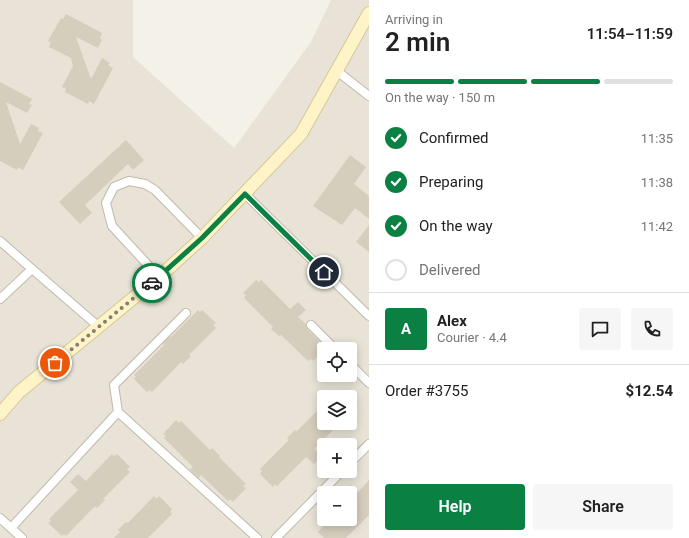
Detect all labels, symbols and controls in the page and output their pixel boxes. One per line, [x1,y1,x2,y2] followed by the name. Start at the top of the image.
[385,12,443,27] text: Arriving in
[587,25,673,43] text: 11:54–11:59
[385,27,450,57] text: 2 min
[385,90,495,105] text: On the way · 150 m
[385,127,407,149] icon: check
[419,129,489,147] text: Confirmed
[641,131,673,146] text: 11:35
[385,171,407,193] icon: check
[419,173,483,191] text: Preparing
[641,175,673,190] text: 11:38
[385,215,407,237] icon: check
[419,217,493,235] text: On the way
[641,219,673,234] text: 11:42
[307,255,341,289] pin
[313,261,335,283] icon: home
[419,261,481,279] text: Delivered
[132,263,172,303] courier
[141,272,163,294] icon: car
[579,308,621,350] button: chat
[631,308,673,350] button: phone
[437,312,467,330] text: Alex
[401,320,411,338] text: A
[437,330,507,345] text: Courier · 4.4
[317,342,357,526] map controls
[317,342,357,382] button: locate
[38,346,72,380] pin
[44,352,66,374] icon: bag
[385,382,468,400] text: Order #3755
[626,382,673,400] text: $12.54
[317,390,357,430] button: layers
[317,438,357,478] button: +
[385,484,525,530] button: Help
[533,484,673,530] button: Share
[317,486,357,526] button: −

